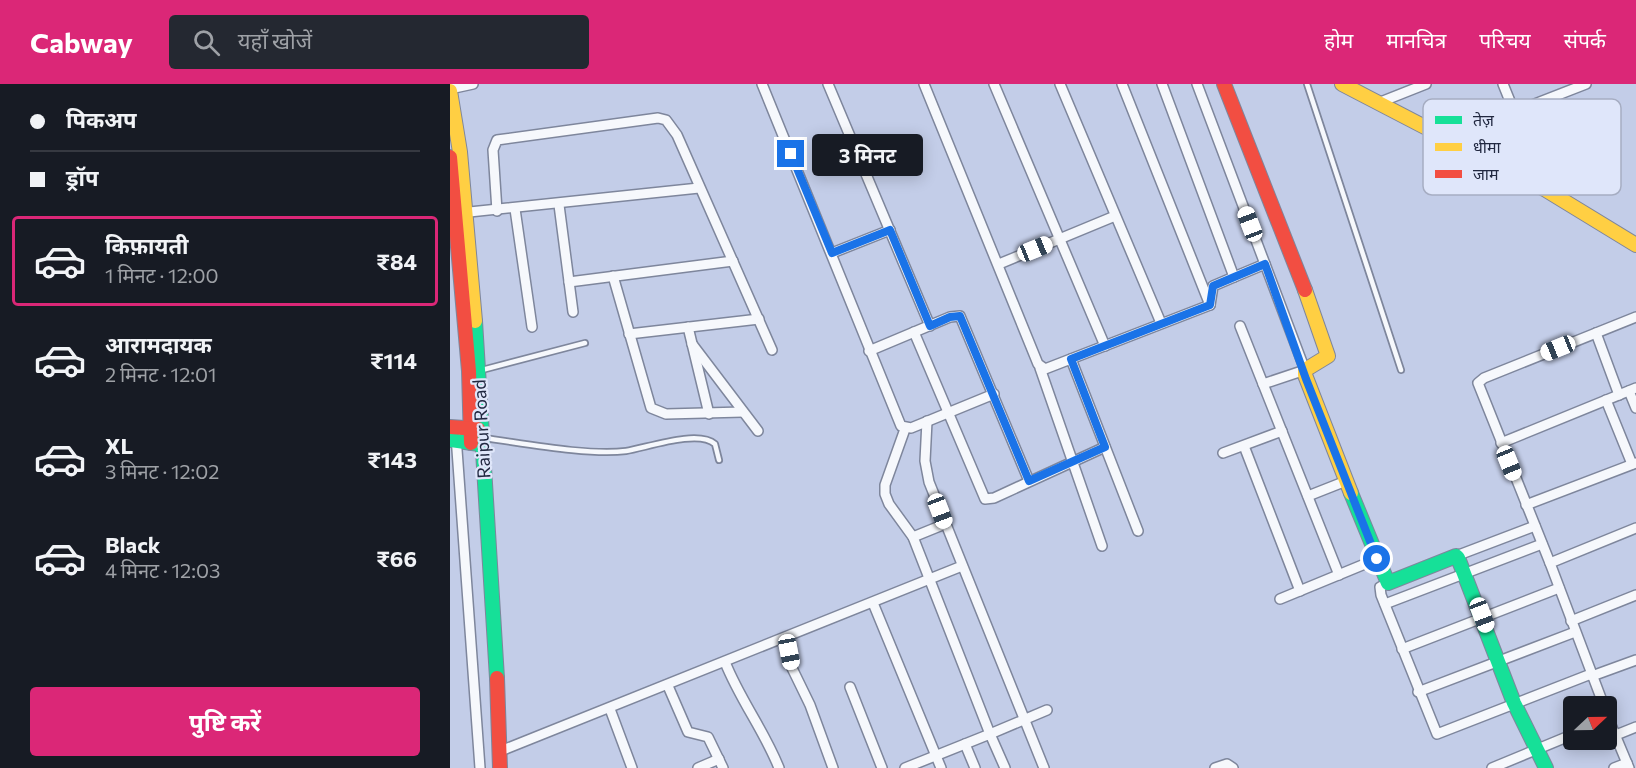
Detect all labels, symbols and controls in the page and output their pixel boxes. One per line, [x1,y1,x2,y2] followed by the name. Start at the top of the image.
[169,15,589,69] search box
[30,25,133,59] text: Cabway
[190,26,223,59] icon: search
[238,27,312,54] text: यहाँ खोजें
[1324,27,1353,52] text: होम
[1386,27,1446,52] text: मानचित्र
[1479,27,1531,52] text: परिचय
[1564,27,1606,52] text: संपर्क
[1423,99,1621,195] legend
[66,106,137,133] text: पिकअप
[1473,110,1495,129] text: तेज़
[812,133,923,175] callout: 3 मिनट
[1473,137,1502,156] text: धीमा
[777,140,804,167] route end
[839,143,896,167] text: 3 मिनट
[66,164,99,191] text: ड्रॉप
[1473,164,1499,183] text: जाम
[1235,204,1265,244] car
[105,232,189,259] text: किफ़ायती
[33,234,87,288] icon: car
[1015,234,1055,264] car
[376,248,417,275] text: ₹84
[105,263,219,287] text: 1 मिनट · 12:00
[105,331,212,358] text: आरामदायक
[33,333,87,387] icon: car
[1538,333,1578,363] car
[370,347,417,374] text: ₹114
[105,362,217,386] text: 2 मिनट · 12:01
[467,379,495,479] street label: Raipur Road
[33,432,87,486] icon: car
[105,432,133,459] text: XL
[1494,443,1524,483] car
[367,446,417,473] text: ₹143
[105,459,219,483] text: 3 मिनट · 12:02
[925,491,955,531] car
[33,531,87,585] icon: car
[105,531,160,558] text: Black
[376,545,417,572] text: ₹66
[1363,545,1390,572] route start
[105,558,220,582] text: 4 मिनट · 12:03
[1467,595,1497,635] car
[777,633,801,671] car
[30,687,420,756] button: पुष्टि करें
[1563,696,1617,750] north arrow
[1563,696,1617,750] map controls

